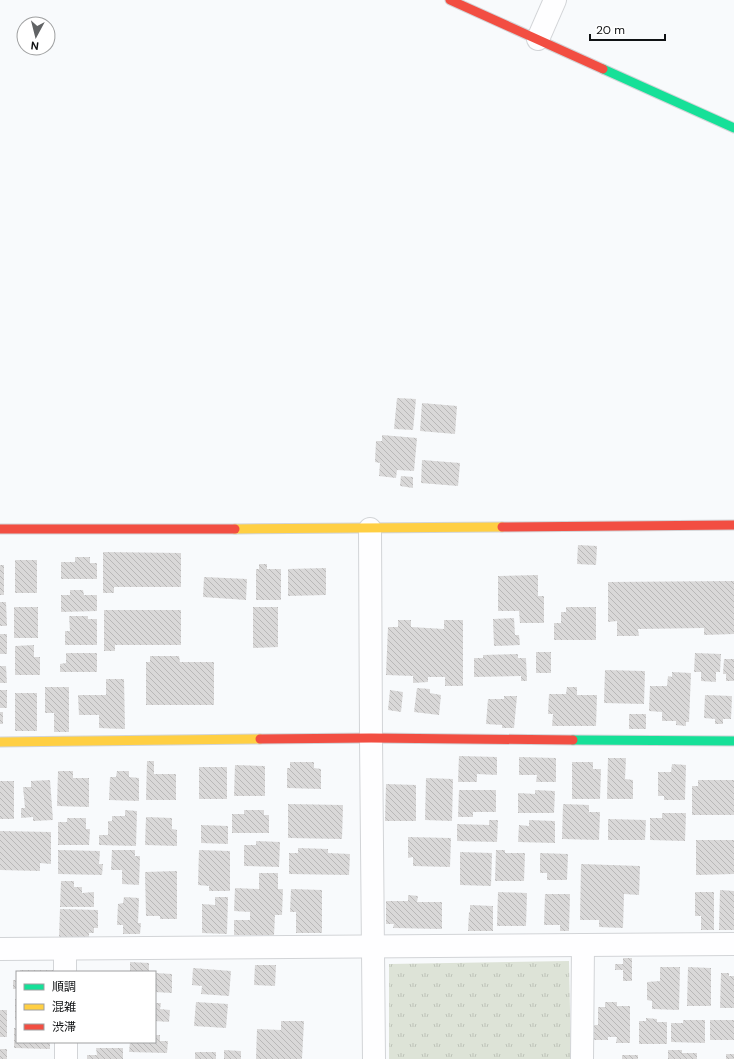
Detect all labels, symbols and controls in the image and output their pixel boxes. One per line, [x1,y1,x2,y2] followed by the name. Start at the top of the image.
[16,16,56,56] north arrow
[590,16,665,42] scale bar
[596,22,625,38] text: 20 m
[30,38,40,53] text: N
[16,971,156,1043] legend
[52,979,76,995] text: 順調
[52,999,76,1015] text: 混雑
[52,1019,76,1035] text: 渋滞

